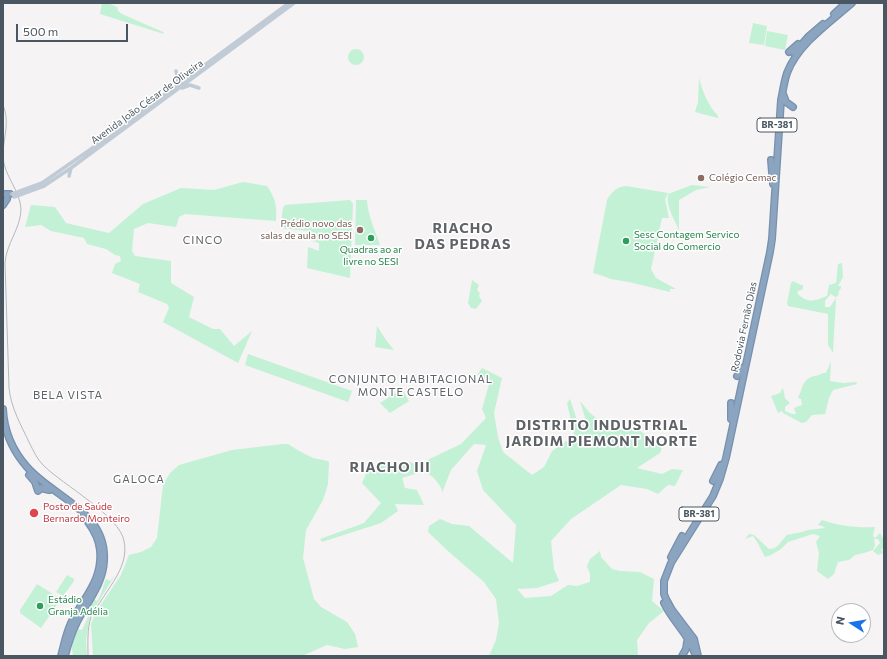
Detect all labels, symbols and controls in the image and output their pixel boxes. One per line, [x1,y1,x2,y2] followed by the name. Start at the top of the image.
[18,16,130,42] scale bar
[23,24,58,38] text: 500 m
[88,57,206,147] street label: Avenida João César de Oliveira
[757,118,797,132] road number: BR-381
[709,172,777,184] place label: Colégio Cemac
[696,173,706,183] marker: Colégio Cemac
[260,218,352,242] place label: Prédio novo das salas de aula no SESI
[415,220,511,252] district label: RIACHO DAS PEDRAS
[355,225,365,235] marker: Prédio novo das salas de aula no SESI
[634,229,739,252] place label: Sesc Contagem Servico Social do Comercio
[183,233,223,247] district label: CINCO
[366,233,376,243] marker: Quadras ao ar livre no SESI
[621,236,631,246] marker: Sesc Contagem Servico Social do Comercio
[340,244,402,268] place label: Quadras ao ar livre no SESI
[729,281,759,373] street label: Rodovia Fernão Dias
[329,372,493,398] district label: CONJUNTO HABITACIONAL MONTE CASTELO
[33,388,103,402] district label: BELA VISTA
[506,417,698,450] district label: DISTRITO INDUSTRIAL JARDIM PIEMONT NORTE
[349,459,431,475] district label: RIACHO III
[113,472,165,486] district label: GALOCA
[43,501,130,524] place label: Posto de Saúde Bernardo Monteiro
[28,507,40,519] marker: Posto de Saúde Bernardo Monteiro
[679,507,719,521] road number: BR-381
[48,594,108,618] place label: Estádio Granja Adélia
[35,601,45,611] marker: Estádio Granja Adélia
[831,603,871,643] north arrow
[833,615,847,626] text: N

